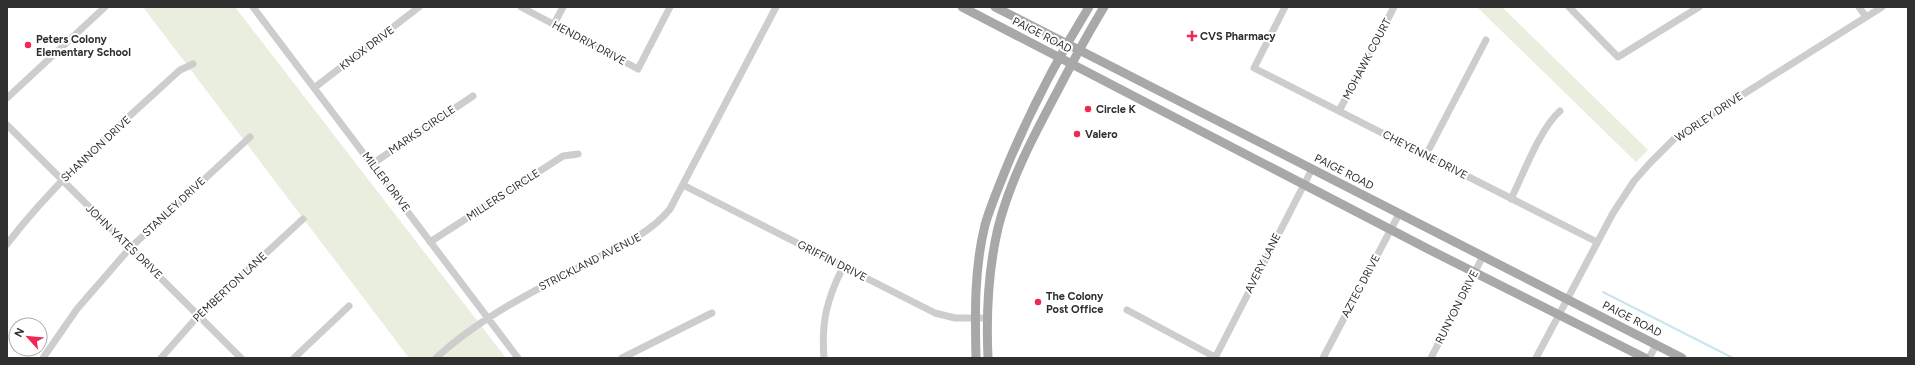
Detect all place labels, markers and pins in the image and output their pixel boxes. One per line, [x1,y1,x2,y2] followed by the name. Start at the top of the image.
[1200,30,1276,43] place label: CVS Pharmacy
[1187,31,1197,41] marker: CVS Pharmacy
[36,33,131,59] place label: Peters Colony Elementary School
[23,40,33,50] marker: Peters Colony Elementary School
[1096,103,1136,116] place label: Circle K
[1083,104,1093,114] marker: Circle K
[1085,128,1118,141] place label: Valero
[1072,129,1082,139] marker: Valero
[1046,290,1104,316] place label: The Colony Post Office
[1033,297,1043,307] marker: The Colony Post Office

